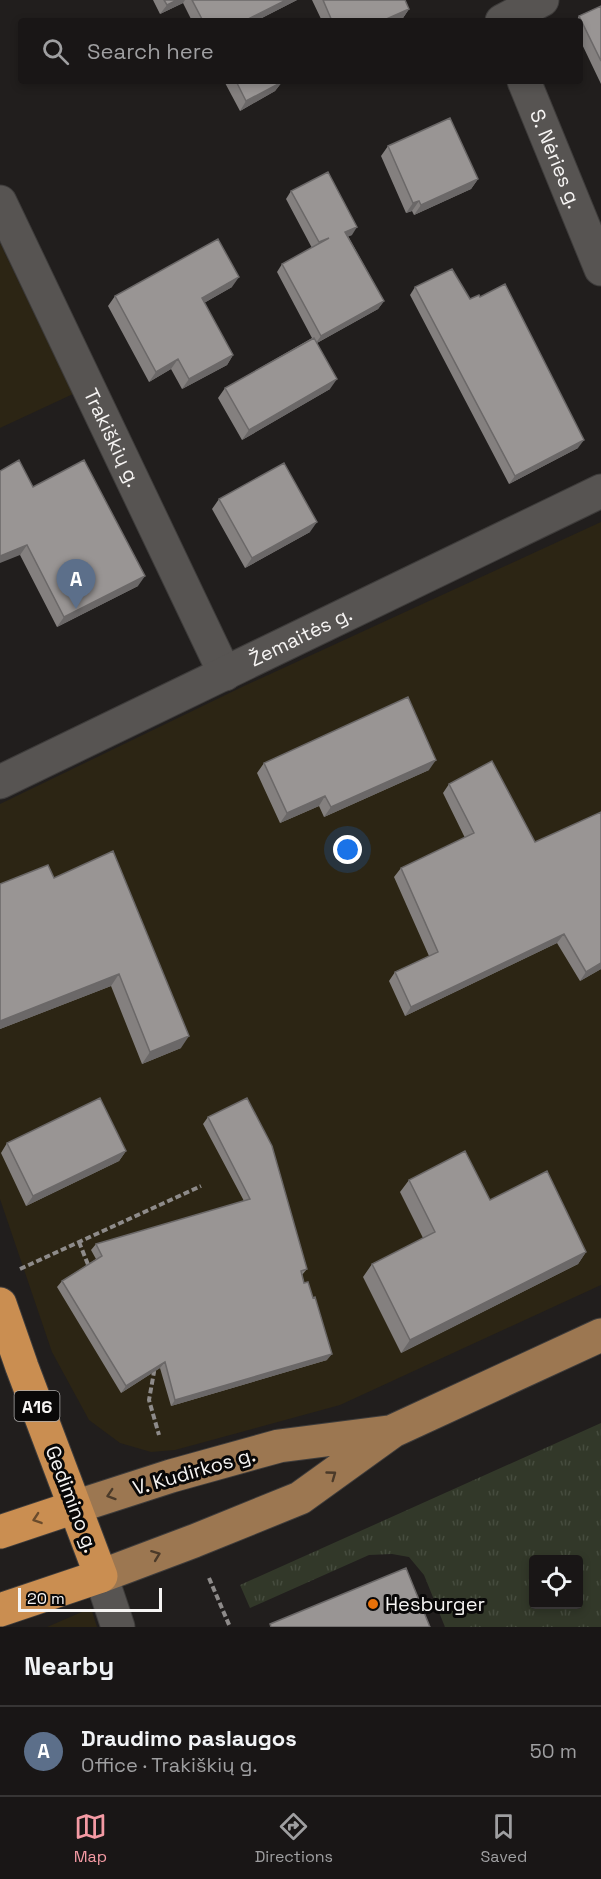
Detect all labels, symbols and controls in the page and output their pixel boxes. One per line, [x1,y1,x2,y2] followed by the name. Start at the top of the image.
[18,18,583,84] search box
[39,35,72,68] icon: search
[87,37,214,65] text: Search here
[524,105,588,212] street label: S. Nėries g.
[78,384,147,491] street label: Trakiškių g.
[56,560,96,609] pin: A
[245,601,356,672] street label: Žemaitės g.
[333,835,362,864] your location
[15,1391,60,1421] road number: A16
[130,1441,258,1501] street label: V. Kudirkos g.
[40,1442,104,1556] street label: Gedimino g.
[326,1471,337,1482] one-way arrow
[106,1488,117,1500] one-way arrow
[32,1512,43,1525] one-way arrow
[150,1550,161,1563] one-way arrow
[529,1555,583,1609] map controls
[529,1555,583,1609] button: locate
[18,1585,162,1612] scale bar
[27,1588,65,1609] text: 20 m
[385,1591,485,1617] place label: Hesburger
[366,1597,380,1611] marker: Hesburger
[24,1649,114,1683] text: Nearby
[81,1724,297,1752] text: Draudimo paslaugos
[37,1738,50,1764] text: A
[530,1738,577,1764] text: 50 m
[81,1752,257,1778] text: Office · Trakiškių g.
[74,1810,107,1867] tab: Map
[255,1810,333,1867] tab: Directions
[481,1810,527,1867] tab: Saved

